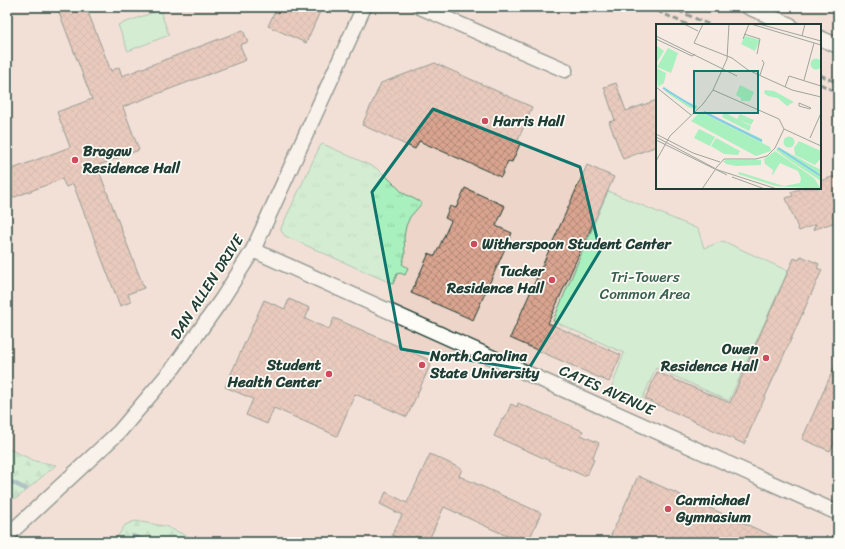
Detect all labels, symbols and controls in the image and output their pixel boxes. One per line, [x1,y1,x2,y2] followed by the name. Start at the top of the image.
[656,24,821,189] inset map
[492,108,565,134] place label: Harris Hall
[480,116,490,126] marker: Harris Hall
[82,138,181,181] place label: Bragaw Residence Hall
[70,155,80,165] marker: Bragaw Residence Hall
[163,228,252,345] street label: DAN ALLEN DRIVE
[482,231,673,257] place label: Witherspoon Student Center
[469,239,479,249] marker: Witherspoon Student Center
[446,258,546,301] place label: Tucker Residence Hall
[600,264,691,307] park label: Tri-Towers Common Area
[547,275,557,285] marker: Tucker Residence Hall
[660,336,759,379] place label: Owen Residence Hall
[429,343,541,386] place label: North Carolina State University
[226,352,323,395] place label: Student Health Center
[761,353,771,363] marker: Owen Residence Hall
[555,357,660,423] street label: CATES AVENUE
[417,360,427,370] marker: North Carolina State University
[324,369,334,379] marker: Student Health Center
[675,487,751,530] place label: Carmichael Gymnasium
[663,504,673,514] marker: Carmichael Gymnasium

